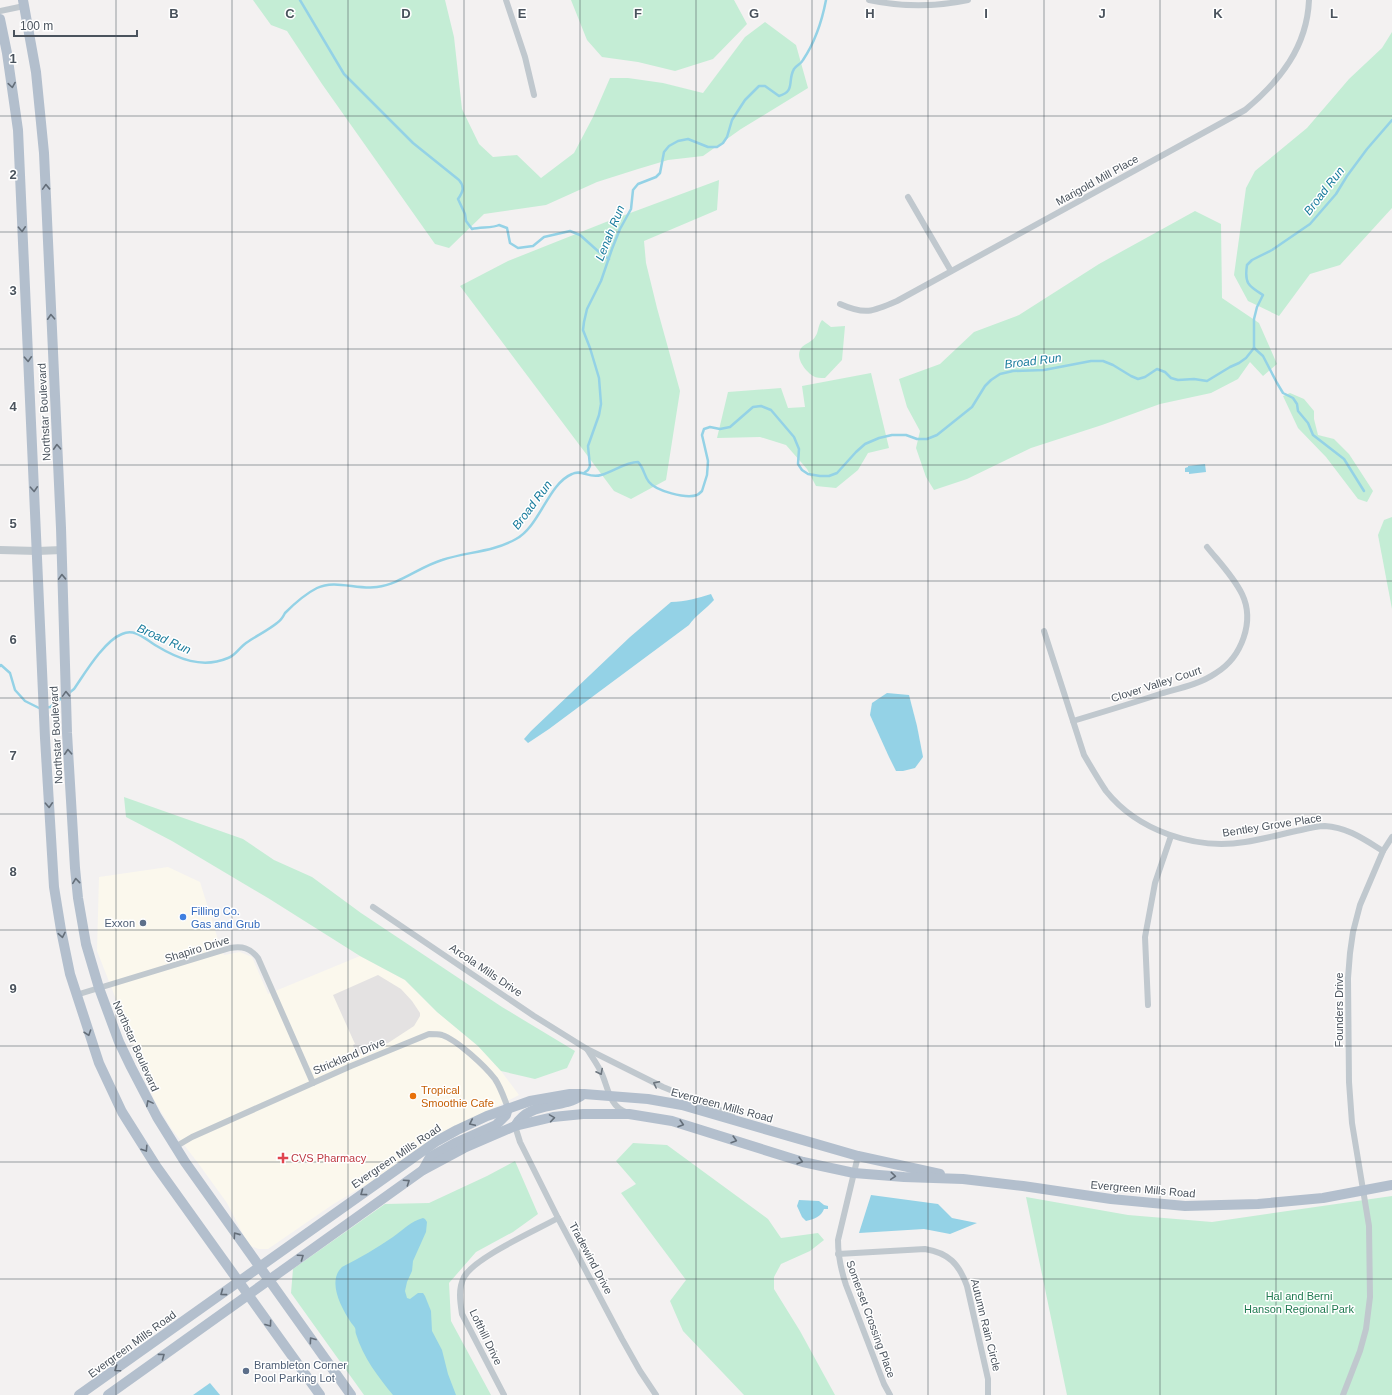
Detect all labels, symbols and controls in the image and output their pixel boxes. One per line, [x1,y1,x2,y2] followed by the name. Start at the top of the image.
[169,6,179,21] text: B
[285,6,295,21] text: C
[401,6,411,21] text: D
[518,6,527,21] text: E
[634,6,642,21] text: F
[749,6,759,21] text: G
[865,6,875,21] text: H
[984,6,988,21] text: I
[1098,6,1106,21] text: J
[1213,6,1223,21] text: K
[1330,6,1338,21] text: L
[14,12,137,38] scale bar
[20,19,53,33] text: 100 m
[9,51,17,66] text: 1
[7,82,16,88] one-way arrow
[1054,152,1140,208] street label: Marigold Mill Place
[1301,164,1347,218] water label: Broad Run
[9,167,17,182] text: 2
[41,184,50,190] one-way arrow
[593,203,628,263] water label: Lenah Run
[18,226,27,232] one-way arrow
[9,283,17,298] text: 3
[47,314,56,320] one-way arrow
[1004,351,1063,371] water label: Broad Run
[24,356,33,362] one-way arrow
[35,363,53,461] street label: Northstar Boulevard
[9,399,17,414] text: 4
[53,444,62,450] one-way arrow
[509,478,555,532] water label: Broad Run
[30,486,38,492] one-way arrow
[9,516,17,531] text: 5
[58,574,67,580] one-way arrow
[135,621,193,657] water label: Broad Run
[9,632,17,647] text: 6
[1109,664,1203,704] street label: Clover Valley Court
[47,686,65,784] street label: Northstar Boulevard
[62,691,70,697] one-way arrow
[9,748,17,763] text: 7
[64,749,73,755] one-way arrow
[45,802,53,808] one-way arrow
[1222,811,1322,839] street label: Bentley Grove Place
[9,864,17,879] text: 8
[72,878,81,884] one-way arrow
[191,905,260,930] place label: Filling Co. Gas and Grub
[178,912,188,922] marker: Filling Co. Gas and Grub
[104,917,135,929] place label: Exxon
[138,918,148,928] marker: Exxon
[57,931,65,938] one-way arrow
[163,934,231,964] street label: Shapiro Drive
[447,941,525,999] street label: Arcola Mills Drive
[1333,972,1345,1048] street label: Founders Drive
[9,981,17,996] text: 9
[111,999,161,1093] street label: Northstar Boulevard
[84,1029,92,1036] one-way arrow
[311,1035,387,1077] street label: Strickland Drive
[596,1068,603,1075] one-way arrow
[653,1081,661,1089] one-way arrow
[421,1084,494,1109] place label: Tropical Smoothie Cafe
[670,1086,774,1124] street label: Evergreen Mills Road
[408,1091,418,1101] marker: Tropical Smoothie Cafe
[147,1100,154,1108] one-way arrow
[549,1114,556,1123] one-way arrow
[469,1118,476,1126] one-way arrow
[678,1119,685,1128] one-way arrow
[349,1122,443,1190] street label: Evergreen Mills Road
[731,1135,738,1144] one-way arrow
[140,1145,148,1152] one-way arrow
[291,1152,367,1164] place label: CVS Pharmacy
[278,1153,288,1163] marker: CVS Pharmacy
[797,1156,803,1164] one-way arrow
[890,1171,896,1180] one-way arrow
[1090,1178,1196,1200] street label: Evergreen Mills Road
[402,1180,409,1187] one-way arrow
[360,1188,367,1196] one-way arrow
[567,1220,615,1296] street label: Tradewind Drive
[233,1232,241,1239] one-way arrow
[296,1255,303,1262] one-way arrow
[844,1259,898,1379] street label: Somerset Crossing Place
[969,1278,1003,1372] street label: Autumn Rain Circle
[220,1288,227,1295] one-way arrow
[1244,1290,1355,1315] park label: Hal and Berni Hanson Regional Park
[467,1307,505,1367] street label: Lofthill Drive
[86,1308,178,1380] street label: Evergreen Mills Road
[264,1320,272,1327] one-way arrow
[310,1338,317,1345] one-way arrow
[158,1354,165,1361] one-way arrow
[254,1359,347,1384] place label: Brambleton Corner Pool Parking Lot
[115,1364,122,1371] one-way arrow
[241,1366,251,1376] marker: Brambleton Corner Pool Parking Lot

